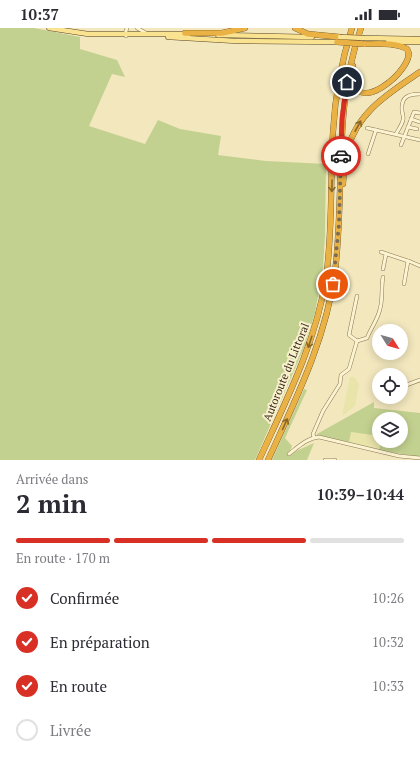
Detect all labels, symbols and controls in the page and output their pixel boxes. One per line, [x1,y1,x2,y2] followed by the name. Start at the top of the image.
[20,4,59,24] text: 10:37
[330,65,364,99] pin
[336,71,358,93] icon: home
[354,120,362,132] one-way arrow
[321,136,361,176] courier
[330,145,352,167] icon: car
[328,179,336,192] one-way arrow
[316,267,350,301] pin
[322,273,344,295] icon: bag
[260,321,312,423] street label: Autoroute du Littoral
[372,324,408,360] north arrow
[372,324,408,448] map controls
[306,335,313,348] one-way arrow
[372,368,408,404] button: locate
[372,412,408,448] button: layers
[281,419,289,431] one-way arrow
[16,470,89,488] text: Arrivée dans
[317,484,404,504] text: 10:39–10:44
[16,486,87,520] text: 2 min
[16,549,110,567] text: En route · 170 m
[16,587,38,609] icon: check
[50,588,119,608] text: Confirmée
[372,589,404,607] text: 10:26
[16,631,38,653] icon: check
[50,632,150,652] text: En préparation
[372,633,404,651] text: 10:32
[16,675,38,697] icon: check
[50,676,107,696] text: En route
[372,677,404,695] text: 10:33
[50,720,91,740] text: Livrée

